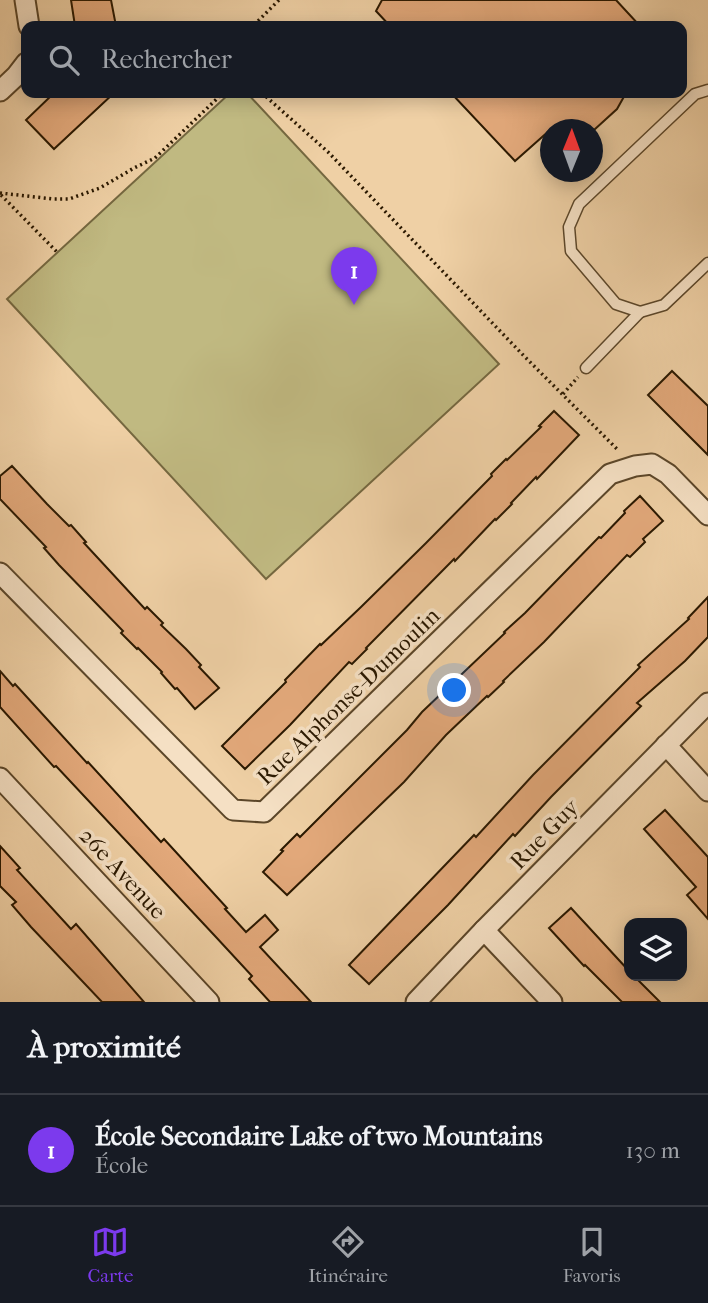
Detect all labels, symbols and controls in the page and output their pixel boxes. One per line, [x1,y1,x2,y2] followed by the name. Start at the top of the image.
[21,21,687,98] search box
[45,41,83,79] icon: search
[101,44,232,75] text: Rechercher
[540,119,603,182] north arrow
[331,247,377,305] pin: 1
[252,602,446,791] street label: Rue Alphonse-Dumoulin
[437,673,471,707] your location
[505,793,585,875] street label: Rue Guy
[74,822,172,925] street label: 26e Avenue
[624,918,687,981] map controls
[624,918,687,981] button: layers
[28,1030,181,1065] text: À proximité
[95,1121,543,1152] text: École Secondaire Lake of two Mountains
[47,1137,55,1164] text: 1
[626,1137,680,1164] text: 130 m
[95,1152,148,1179] text: École
[87,1223,133,1287] tab: Carte
[308,1223,388,1287] tab: Itinéraire
[563,1223,621,1287] tab: Favoris

